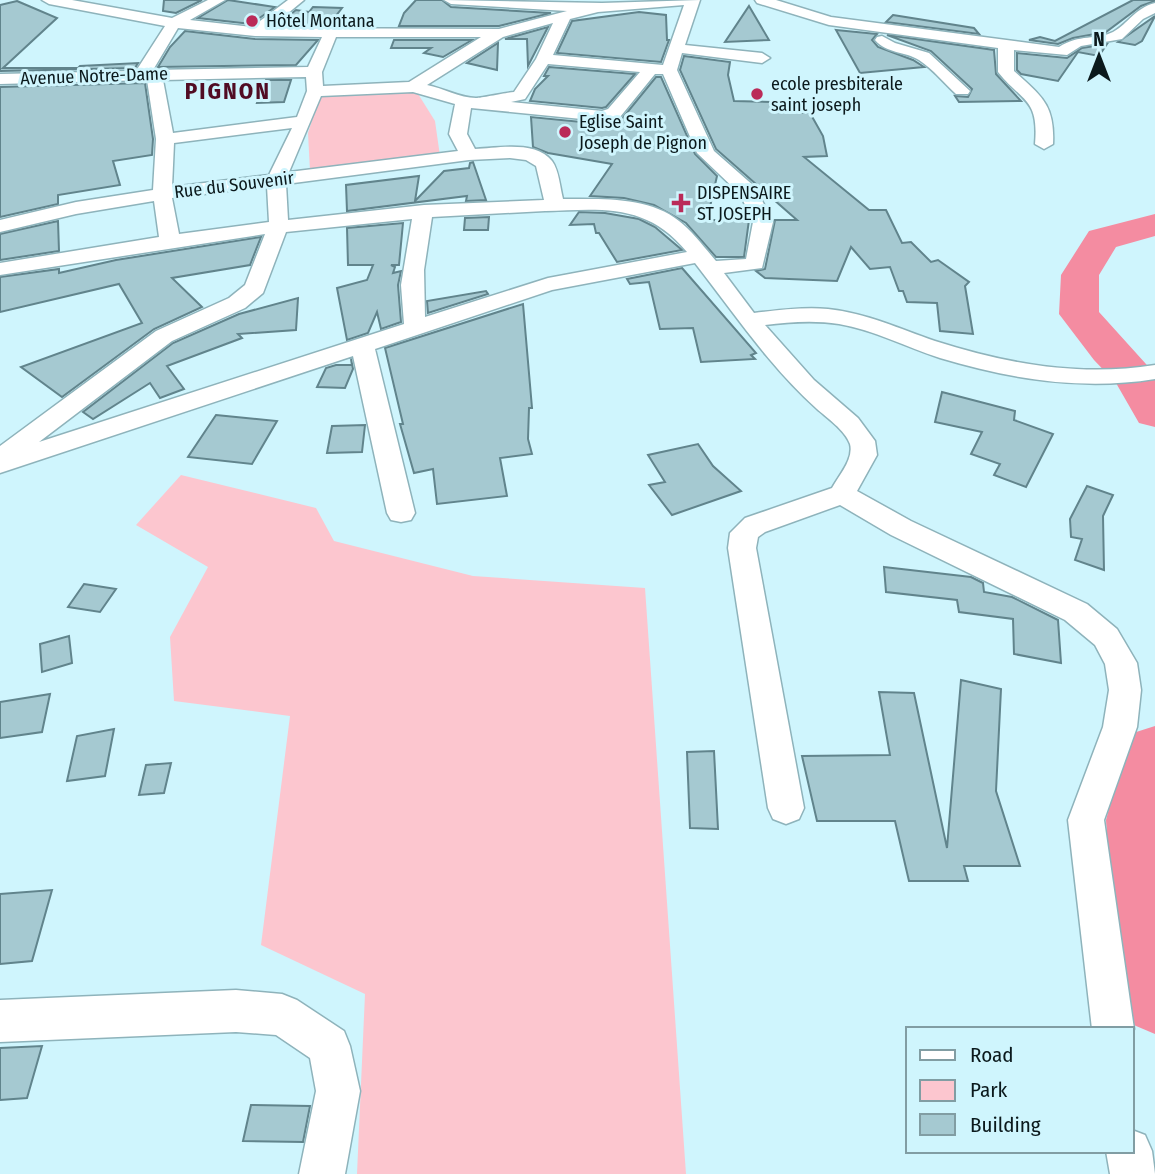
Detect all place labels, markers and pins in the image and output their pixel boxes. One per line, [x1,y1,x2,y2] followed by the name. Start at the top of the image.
[266,10,375,32] place label: Hôtel Montana
[244,13,260,29] marker: Hôtel Montana
[771,73,903,116] place label: ecole presbiterale saint joseph
[749,86,765,102] marker: ecole presbiterale saint joseph
[579,111,707,154] place label: Eglise Saint Joseph de Pignon
[557,124,573,140] marker: Eglise Saint Joseph de Pignon
[697,182,791,225] place label: DISPENSAIRE ST JOSEPH
[671,193,691,213] marker: DISPENSAIRE ST JOSEPH

